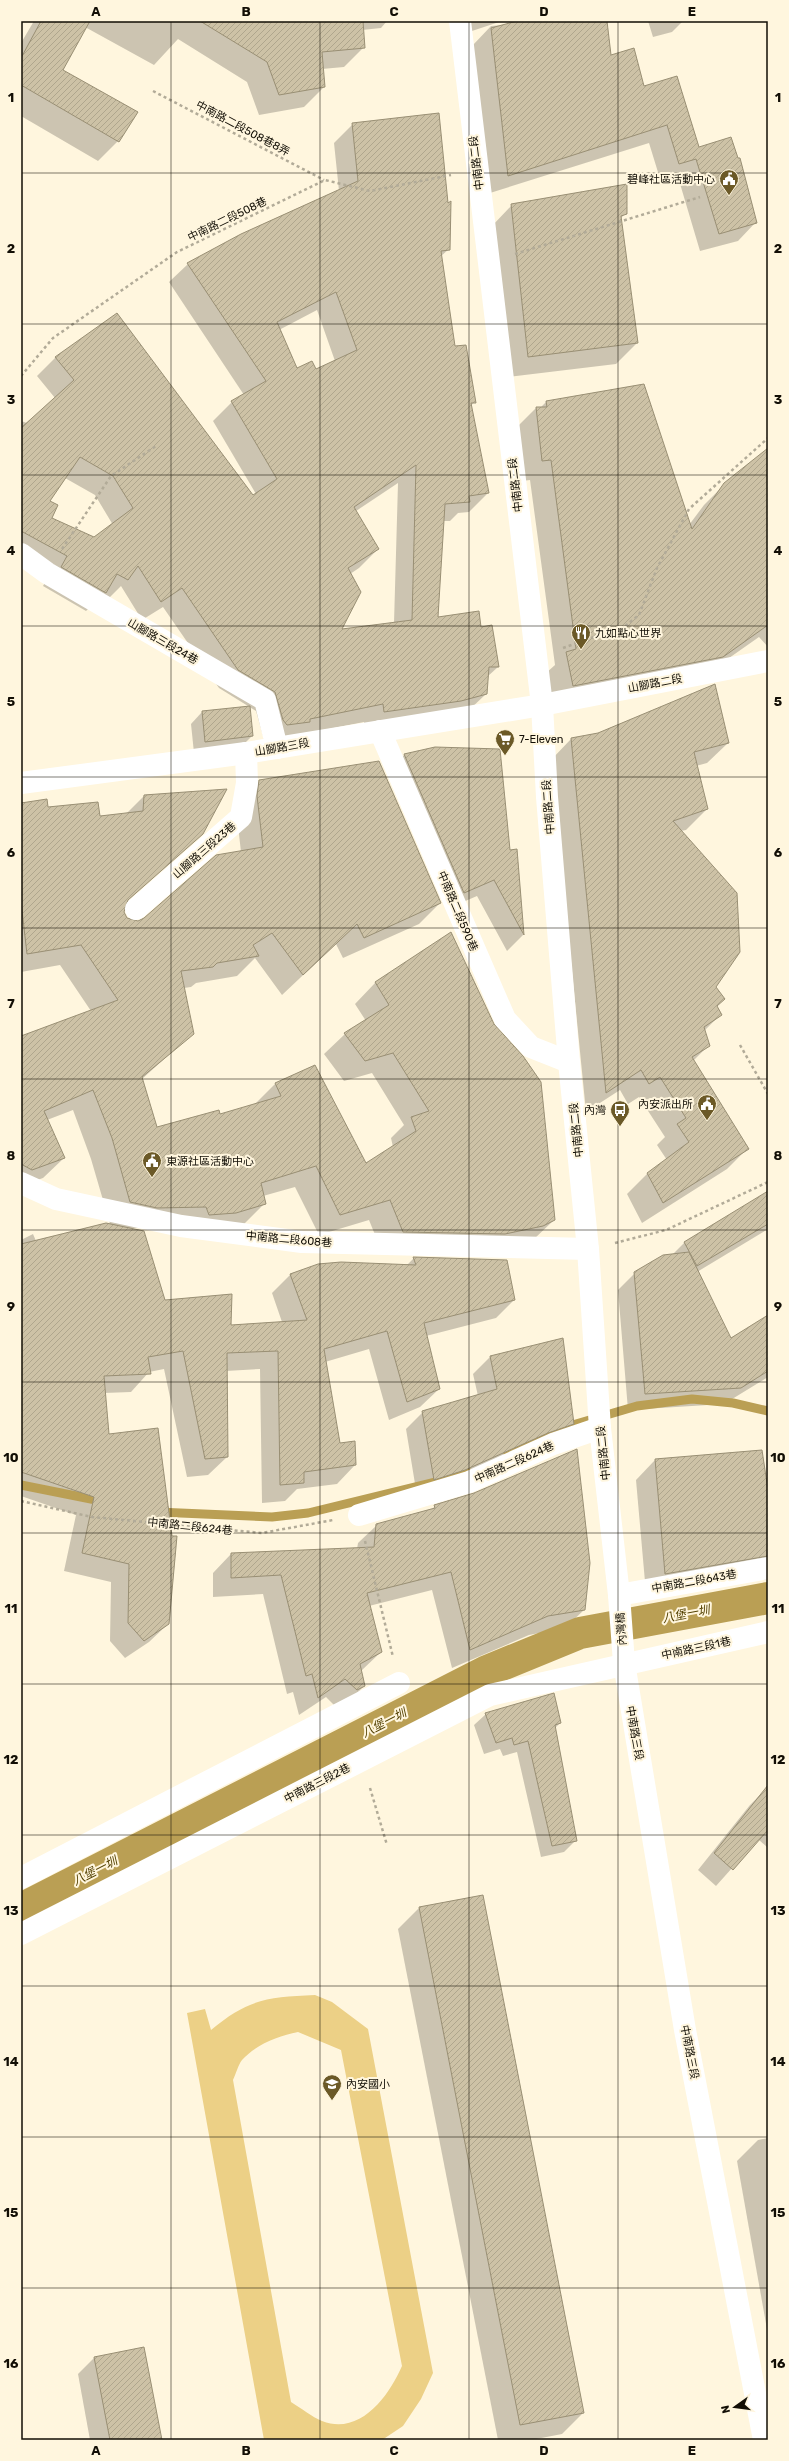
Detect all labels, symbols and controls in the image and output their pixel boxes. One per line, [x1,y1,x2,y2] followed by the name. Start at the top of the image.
[91,4,101,19] text: A
[241,4,251,19] text: B
[389,4,399,19] text: C
[539,4,549,19] text: D
[688,4,696,19] text: E
[8,90,14,105] text: 1
[775,90,781,105] text: 1
[194,98,292,159] street label: 中南路二段508巷8弄
[467,135,486,191] street label: 中南路二段
[718,168,740,196] public building icon: 碧峰社區活動中心
[627,173,715,186] place label: 碧峰社區活動中心
[185,195,269,244] street label: 中南路二段508巷
[7,241,15,256] text: 2
[774,241,782,256] text: 2
[7,392,16,407] text: 3
[774,392,783,407] text: 3
[506,457,525,513] street label: 中南路二段
[7,543,16,558] text: 4
[774,543,783,558] text: 4
[125,616,200,667] street label: 山腳路三段24巷
[570,622,592,650] restaurant icon: 九如點心世界
[595,627,662,640] place label: 九如點心世界
[627,672,683,695] street label: 山腳路二段
[7,694,15,709] text: 5
[774,694,782,709] text: 5
[494,728,516,756] supermarket icon: 7-Eleven
[519,733,564,746] place label: 7-Eleven
[254,736,310,759] street label: 山腳路三段
[540,779,557,835] street label: 中南路二段
[170,820,238,881] street label: 山腳路三段23巷
[7,845,16,860] text: 6
[774,845,783,860] text: 6
[435,869,480,953] street label: 中南路二段590巷
[7,996,15,1011] text: 7
[774,996,782,1011] text: 7
[696,1093,718,1121] public building icon: 內安派出所
[638,1098,693,1111] place label: 內安派出所
[609,1099,631,1127] bus stop icon: 內灣
[567,1102,586,1158] street label: 中南路二段
[584,1104,606,1117] place label: 內灣
[7,1148,16,1163] text: 8
[774,1148,783,1163] text: 8
[141,1150,163,1178] public building icon: 東源社區活動中心
[166,1155,254,1168] place label: 東源社區活動中心
[245,1229,333,1250] street label: 中南路二段608巷
[7,1299,15,1314] text: 9
[774,1299,782,1314] text: 9
[594,1425,613,1481] street label: 中南路二段
[472,1439,556,1486] street label: 中南路二段624巷
[3,1450,19,1465] text: 10
[770,1450,786,1465] text: 10
[147,1516,233,1537] street label: 中南路二段624巷
[651,1568,738,1595] street label: 中南路二段643巷
[5,1601,17,1616] text: 11
[772,1601,784,1616] text: 11
[661,1602,713,1625] water label: 八堡一圳
[614,1612,629,1646] street label: 內灣橋
[660,1635,732,1662] street label: 中南路三段1巷
[359,1705,410,1740] water label: 八堡一圳
[623,1705,646,1761] street label: 中南路三段
[4,1752,18,1767] text: 12
[771,1752,785,1767] text: 12
[282,1761,352,1806] street label: 中南路三段2巷
[70,1853,121,1888] water label: 八堡一圳
[3,1903,19,1918] text: 13
[770,1903,786,1918] text: 13
[678,2024,701,2080] street label: 中南路三段
[3,2054,19,2069] text: 14
[770,2054,786,2069] text: 14
[321,2073,343,2101] school or university icon: 內安國小
[346,2078,390,2091] place label: 內安國小
[4,2205,18,2220] text: 15
[771,2205,785,2220] text: 15
[4,2356,19,2371] text: 16
[771,2356,786,2371] text: 16
[715,2387,755,2427] north arrow
[718,2404,733,2415] text: N
[91,2443,101,2458] text: A
[241,2443,251,2458] text: B
[389,2443,399,2458] text: C
[539,2443,549,2458] text: D
[688,2443,696,2458] text: E

